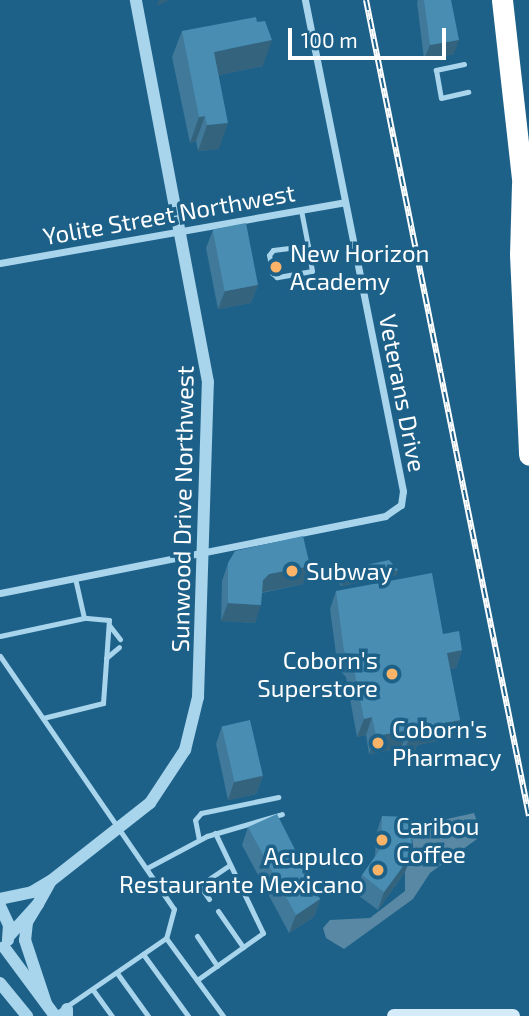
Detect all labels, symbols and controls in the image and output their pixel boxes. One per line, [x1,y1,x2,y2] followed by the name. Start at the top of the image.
[291,14,448,58] scale bar
[301,27,358,52] text: 100 m
[41,178,297,250] street label: Yolite Street Northwest
[290,239,430,295] place label: New Horizon Academy
[268,259,284,275] marker: New Horizon Academy
[374,312,432,474] street label: Veterans Drive
[165,365,199,653] street label: Sunwood Drive Northwest
[306,557,392,585] place label: Subway
[284,563,300,579] marker: Subway
[257,646,378,702] place label: Coborn's Superstore
[384,666,400,682] marker: Coborn's Superstore
[392,715,502,771] place label: Coborn's Pharmacy
[370,735,386,751] marker: Coborn's Pharmacy
[396,812,479,868] place label: Caribou Coffee
[374,832,390,848] marker: Caribou Coffee
[119,842,364,898] place label: Acupulco Restaurante Mexicano
[370,862,386,878] marker: Acupulco Restaurante Mexicano

